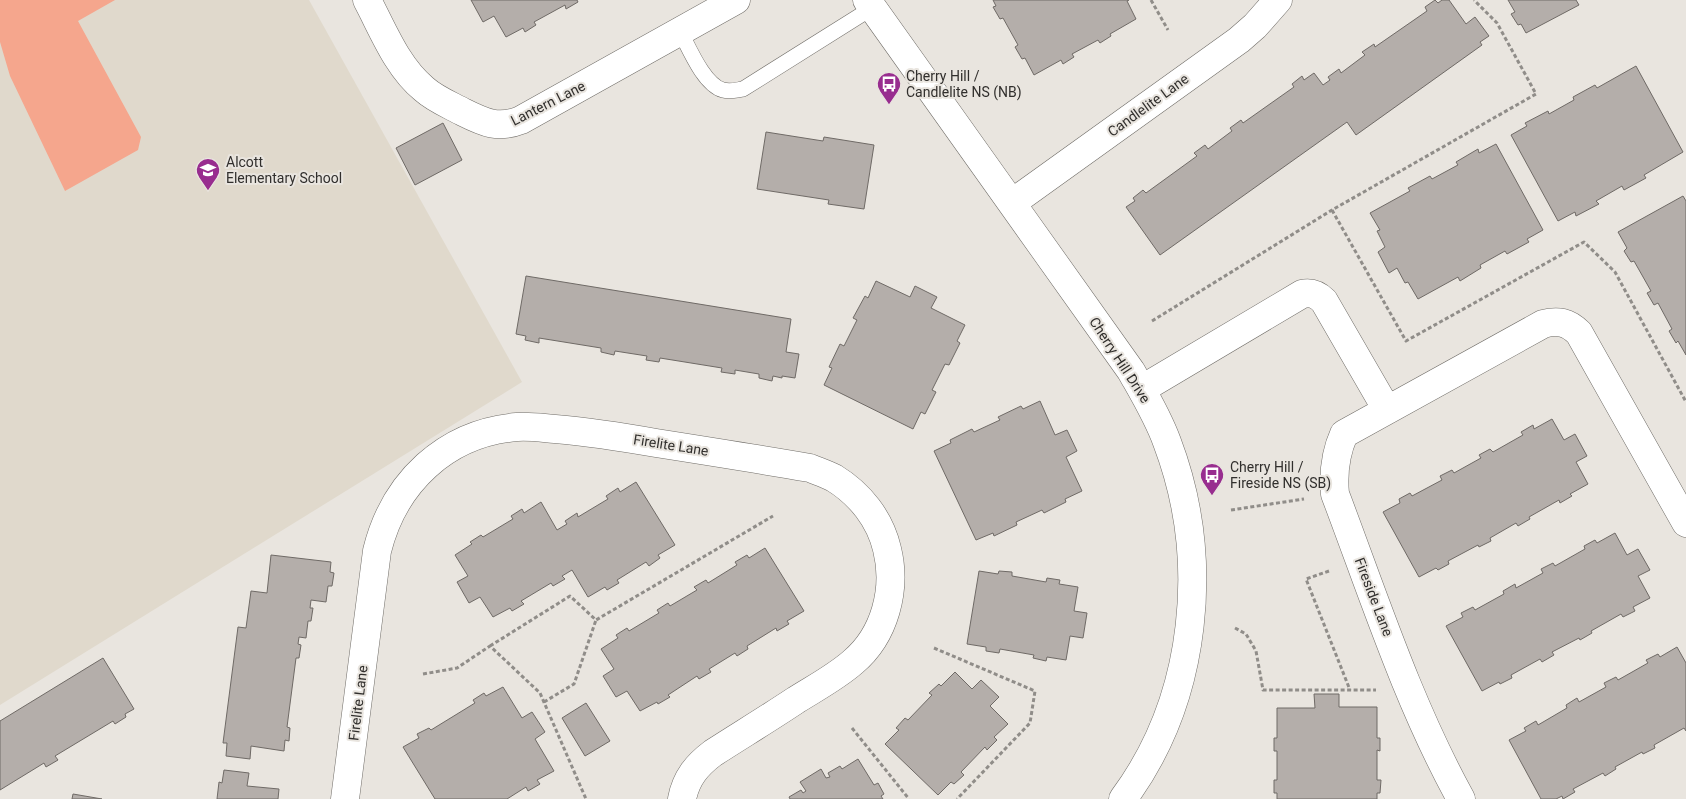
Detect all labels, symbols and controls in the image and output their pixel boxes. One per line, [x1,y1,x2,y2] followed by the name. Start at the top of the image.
[906,68,1022,101] place label: Cherry Hill / Candlelite NS (NB)
[1105,70,1191,140] street label: Candlelite Lane
[876,71,902,105] bus stop icon: Cherry Hill / Candlelite NS (NB)
[508,77,588,129] street label: Lantern Lane
[226,154,342,186] place label: Alcott Elementary School
[195,157,221,191] school or university icon: Alcott Elementary School
[1086,314,1154,406] street label: Cherry Hill Drive
[632,431,710,459] street label: Firelite Lane
[1230,459,1331,492] place label: Cherry Hill / Fireside NS (SB)
[1199,462,1225,496] bus stop icon: Cherry Hill / Fireside NS (SB)
[1352,555,1396,639] street label: Fireside Lane
[345,664,371,742] street label: Firelite Lane

